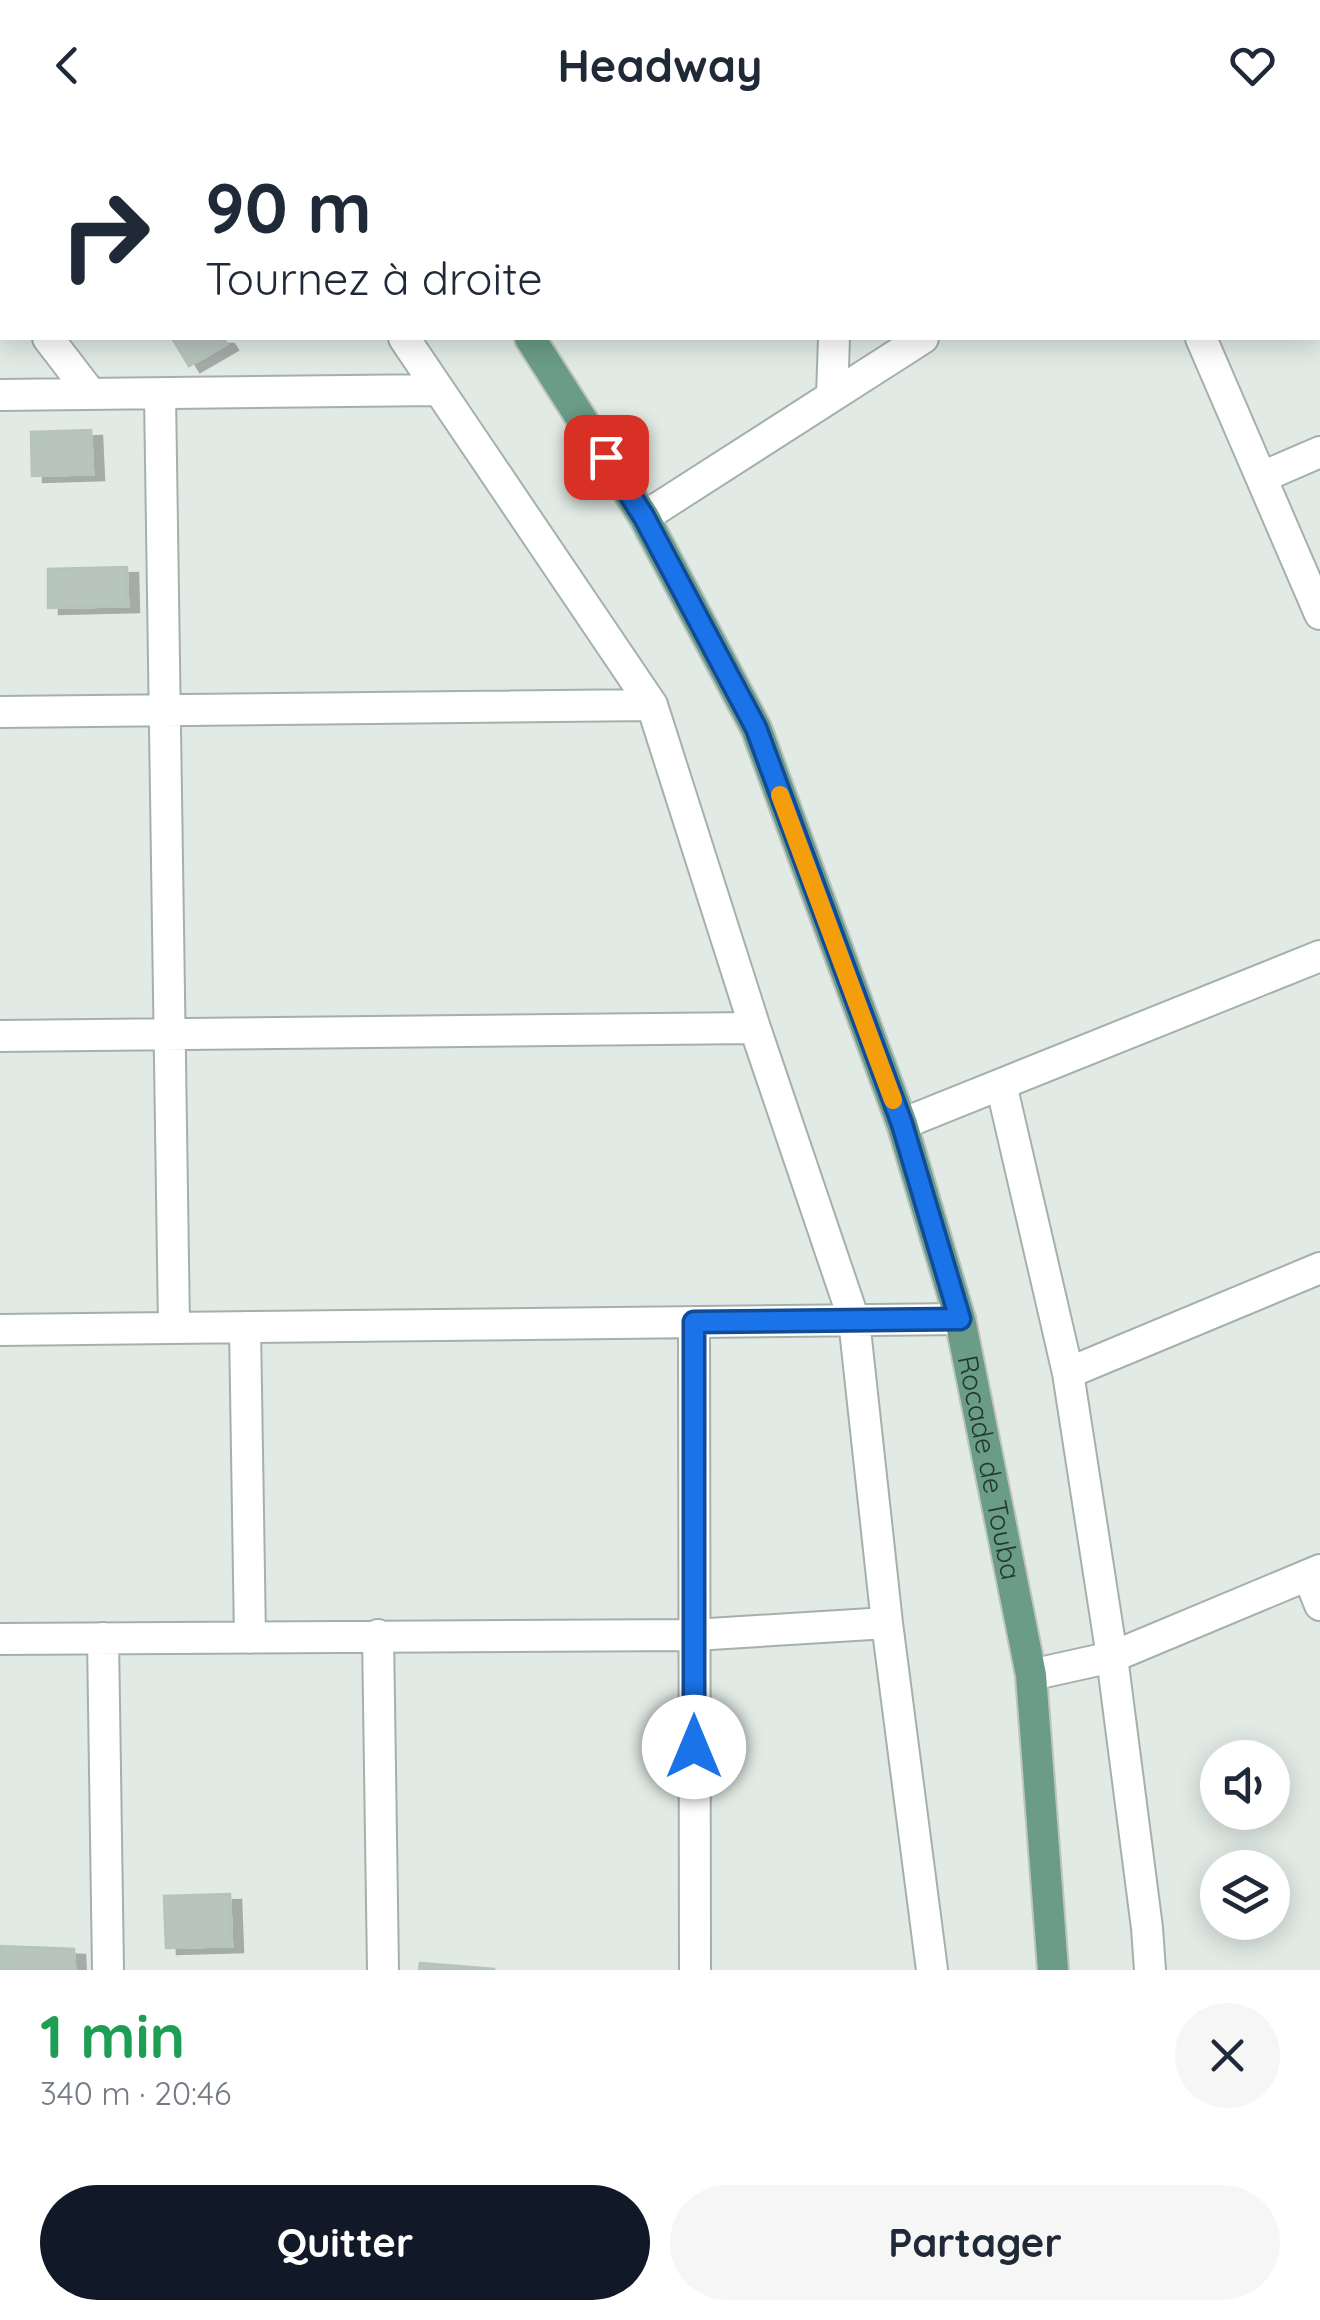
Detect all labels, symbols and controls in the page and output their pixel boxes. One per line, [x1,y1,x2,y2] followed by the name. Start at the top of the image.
[557,37,763,93] text: Headway
[40,38,95,93] icon: back
[1225,38,1280,93] icon: heart
[205,163,372,251] text: 90 m
[40,170,170,300] icon: right
[205,250,543,306] text: Tournez à droite
[564,415,649,500] pin
[579,430,634,485] icon: arrive
[951,1352,1030,1583] street label: Rocade de Touba
[642,1695,746,1799] position arrow
[1200,1740,1290,1940] map controls
[1200,1740,1290,1830] button: sound
[1200,1850,1290,1940] button: layers
[40,1998,185,2073] text: 1 min
[1175,2003,1280,2108] button: close
[40,2073,231,2113] text: 340 m · 20:46
[40,2185,650,2300] button: Quitter
[670,2185,1280,2300] button: Partager

